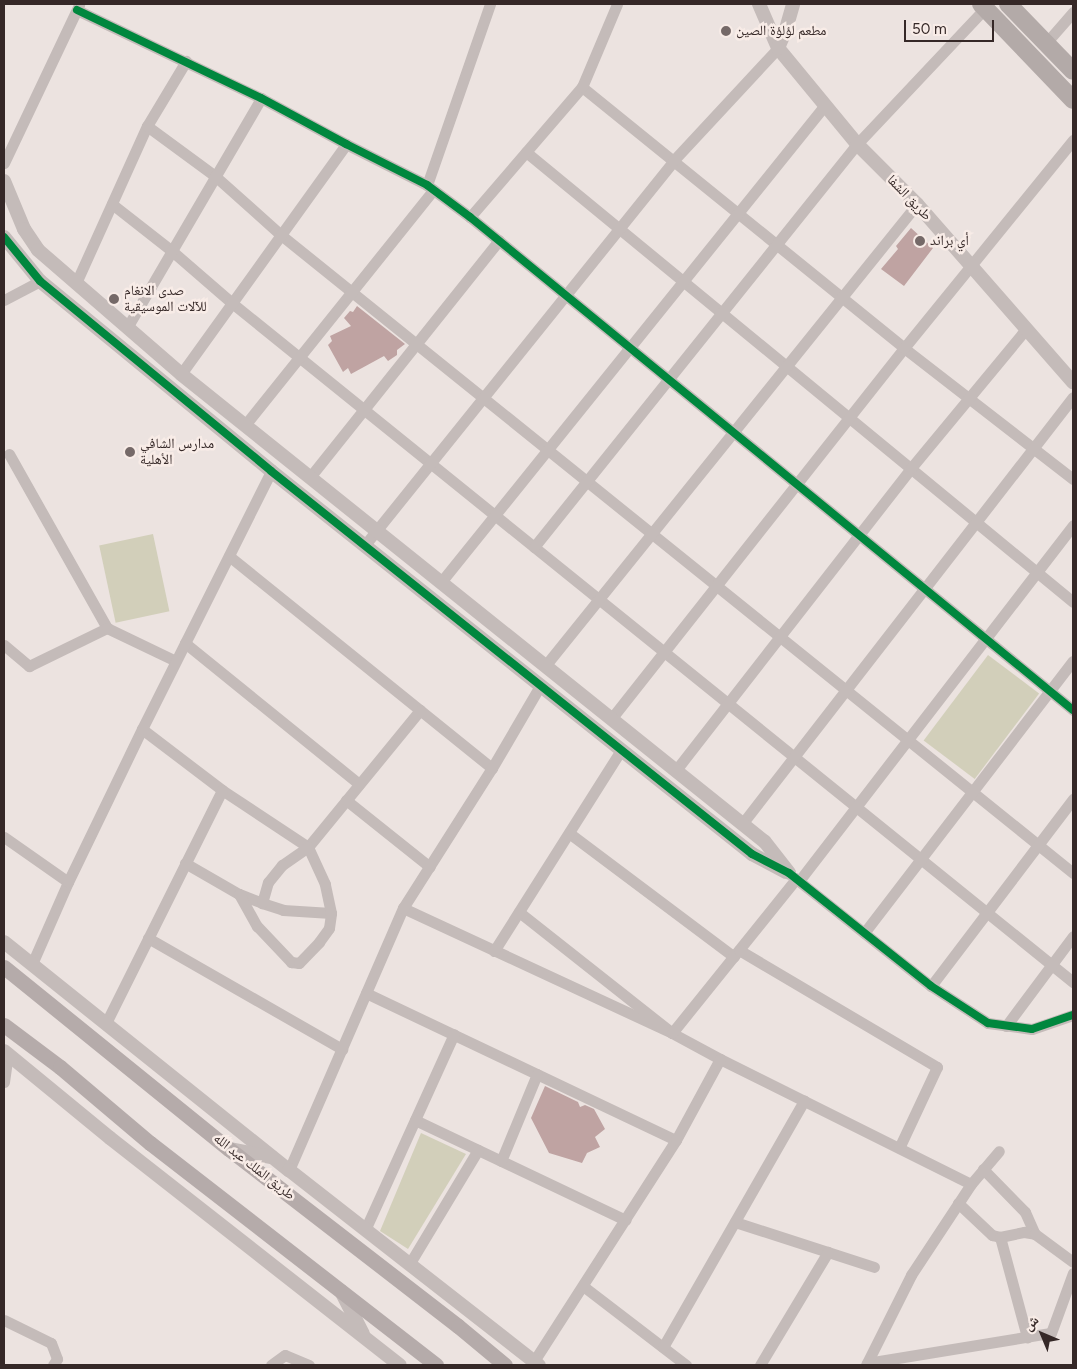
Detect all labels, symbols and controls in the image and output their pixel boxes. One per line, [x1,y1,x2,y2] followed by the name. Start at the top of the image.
[907,10,997,42] scale bar
[912,20,947,38] text: 50 m
[736,23,826,39] place label: مطعم لؤلؤة الصين
[720,25,732,37] marker: مطعم لؤلؤة الصين
[883,172,935,224] street label: طريق الشفا
[930,233,969,249] place label: أي براند
[914,235,926,247] marker: أي براند
[124,283,207,316] place label: صدى الانغام للآلات الموسيقية
[108,293,120,305] marker: صدى الانغام للآلات الموسيقية
[140,436,214,468] place label: مدارس الشافي الأهلية
[124,446,136,458] marker: مدارس الشافي الأهلية
[210,1130,298,1204] street label: طريق الملك عبد الله
[1017,1309,1067,1359] north arrow
[1020,1312,1042,1334] text: ش

